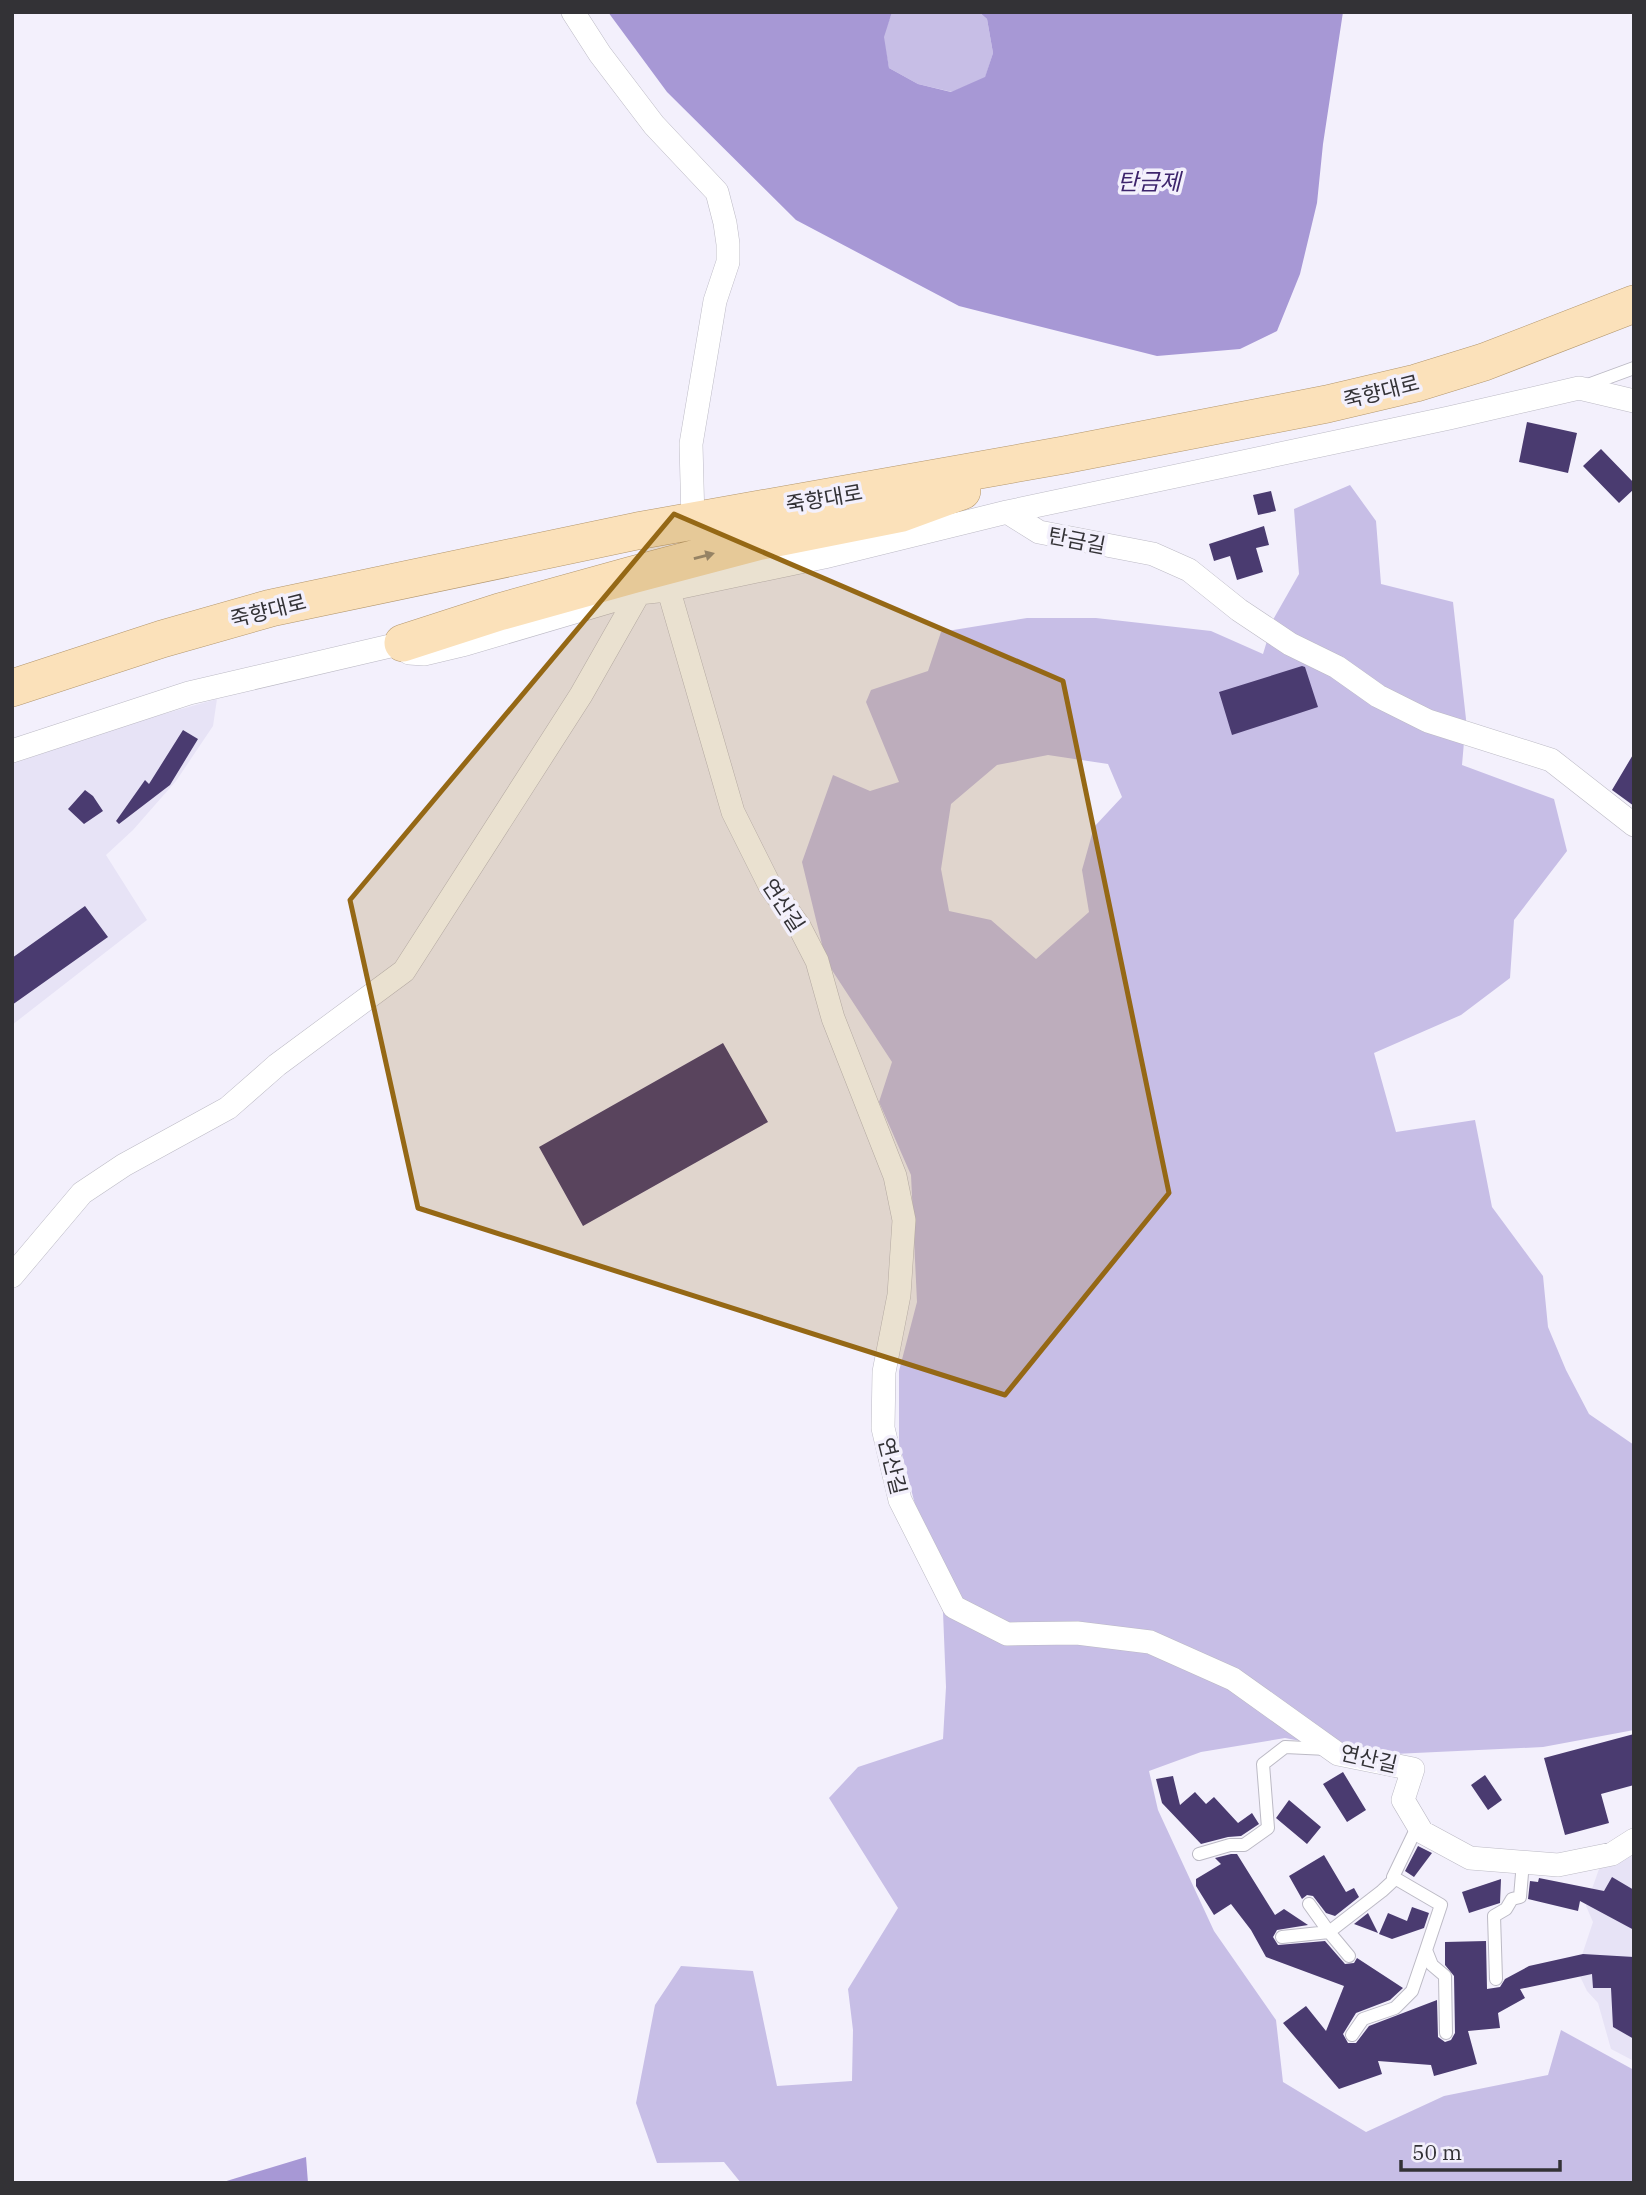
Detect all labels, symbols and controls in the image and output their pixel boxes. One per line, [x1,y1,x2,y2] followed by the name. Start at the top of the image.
[1117,166,1184,196] water label: 탄금제
[1340,368,1422,414] street label: 죽향대로
[784,478,864,518] street label: 죽향대로
[1046,521,1108,559] street label: 탄금길
[693,550,715,561] one-way arrow
[227,587,309,633] street label: 죽향대로
[756,873,812,937] street label: 연산길
[872,1434,914,1498] street label: 연산길
[1338,1738,1400,1778] street label: 연산길
[1401,2128,1560,2172] scale bar
[1412,2138,1462,2166] text: 50 m

